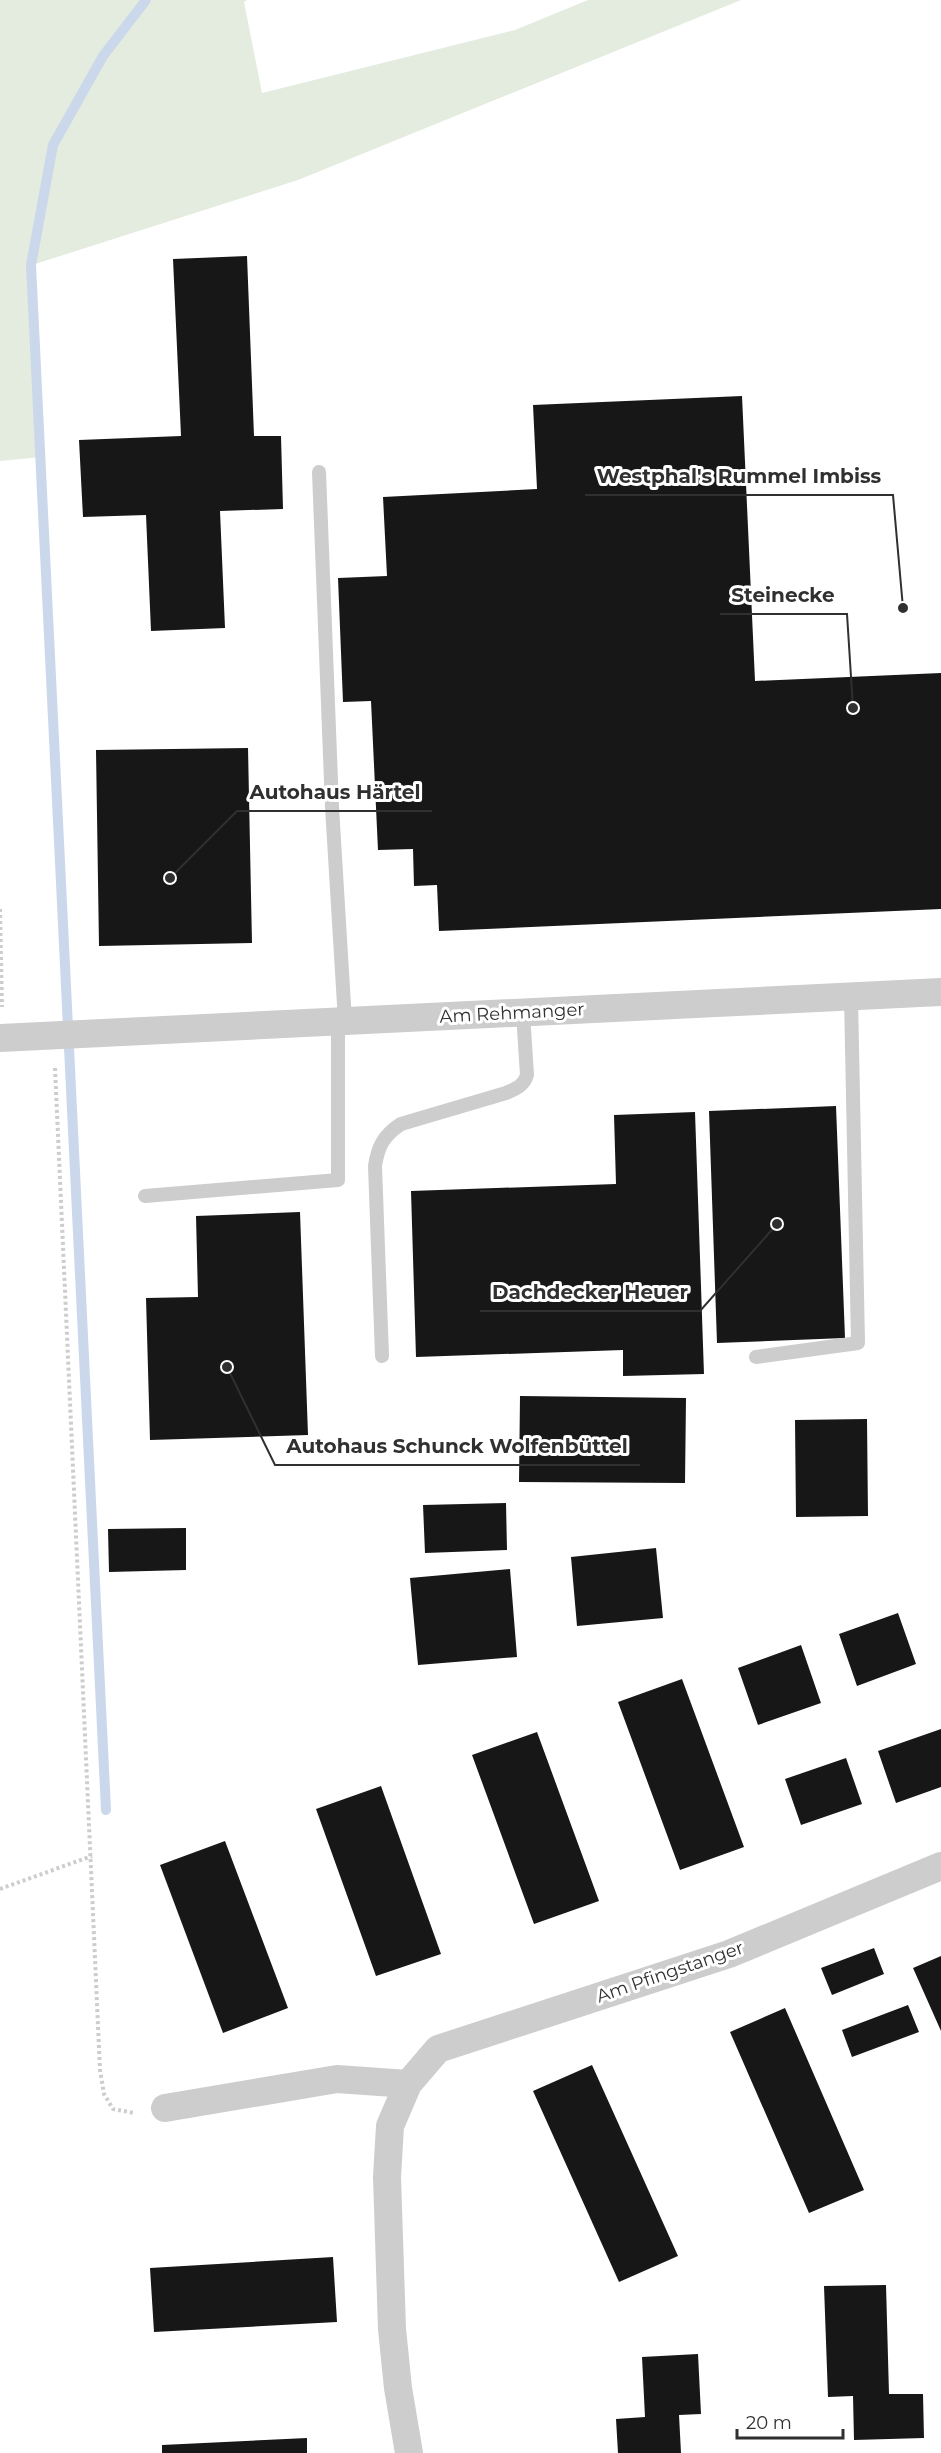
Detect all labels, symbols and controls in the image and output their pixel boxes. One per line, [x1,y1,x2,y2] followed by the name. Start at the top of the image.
[585,457,893,495] callout: Westphal's Rummel Imbiss
[597,464,882,488] text: Westphal's Rummel Imbiss
[720,576,847,614] callout: Steinecke
[731,583,835,607] text: Steinecke
[237,773,432,811] callout: Autohaus Härtel
[249,780,420,804] text: Autohaus Härtel
[439,998,585,1028] street label: Am Rehmanger
[480,1273,700,1311] callout: Dachdecker Heuer
[492,1280,688,1304] text: Dachdecker Heuer
[275,1427,640,1465] callout: Autohaus Schunck Wolfenbüttel
[285,1434,628,1458] text: Autohaus Schunck Wolfenbüttel
[594,1937,746,2007] street label: Am Pfingstanger
[737,2402,844,2440] scale bar
[746,2412,792,2434] text: 20 m

